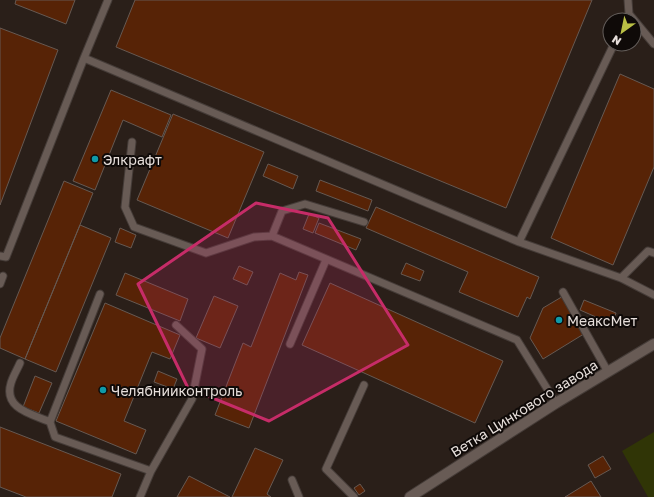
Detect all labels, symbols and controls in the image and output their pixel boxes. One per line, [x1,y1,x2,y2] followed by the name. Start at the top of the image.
[602,12,642,52] north arrow
[609,33,623,49] text: N
[103,151,162,168] place label: Элкрафт
[90,154,100,164] marker: Элкрафт
[567,312,637,329] place label: МеаксМет
[554,315,564,325] marker: МеаксМет
[447,356,601,460] street label: Ветка Цинкового завода
[111,382,242,399] place label: Челябнииконтроль
[98,385,108,395] marker: Челябнииконтроль

